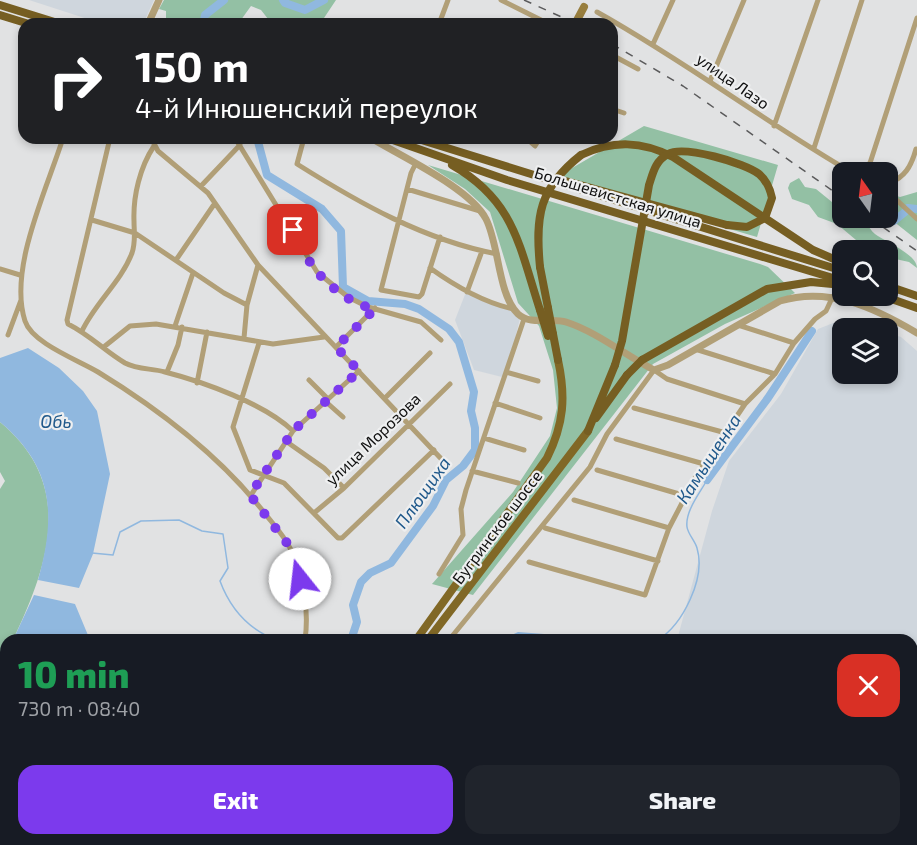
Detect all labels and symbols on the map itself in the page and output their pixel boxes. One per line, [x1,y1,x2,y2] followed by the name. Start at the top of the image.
[693,49,773,113] street label: улица Лазо
[532,162,704,232] street label: Большевистская улица
[832,162,898,228] north arrow
[267,204,318,255] pin
[321,389,425,489] street label: улица Морозова
[671,409,745,507] water label: Камышенка
[40,410,72,432] water label: Обь
[390,452,455,532] water label: Плющиха
[448,466,546,588] street label: Бугринское шоссе
[268,547,332,611] position arrow

